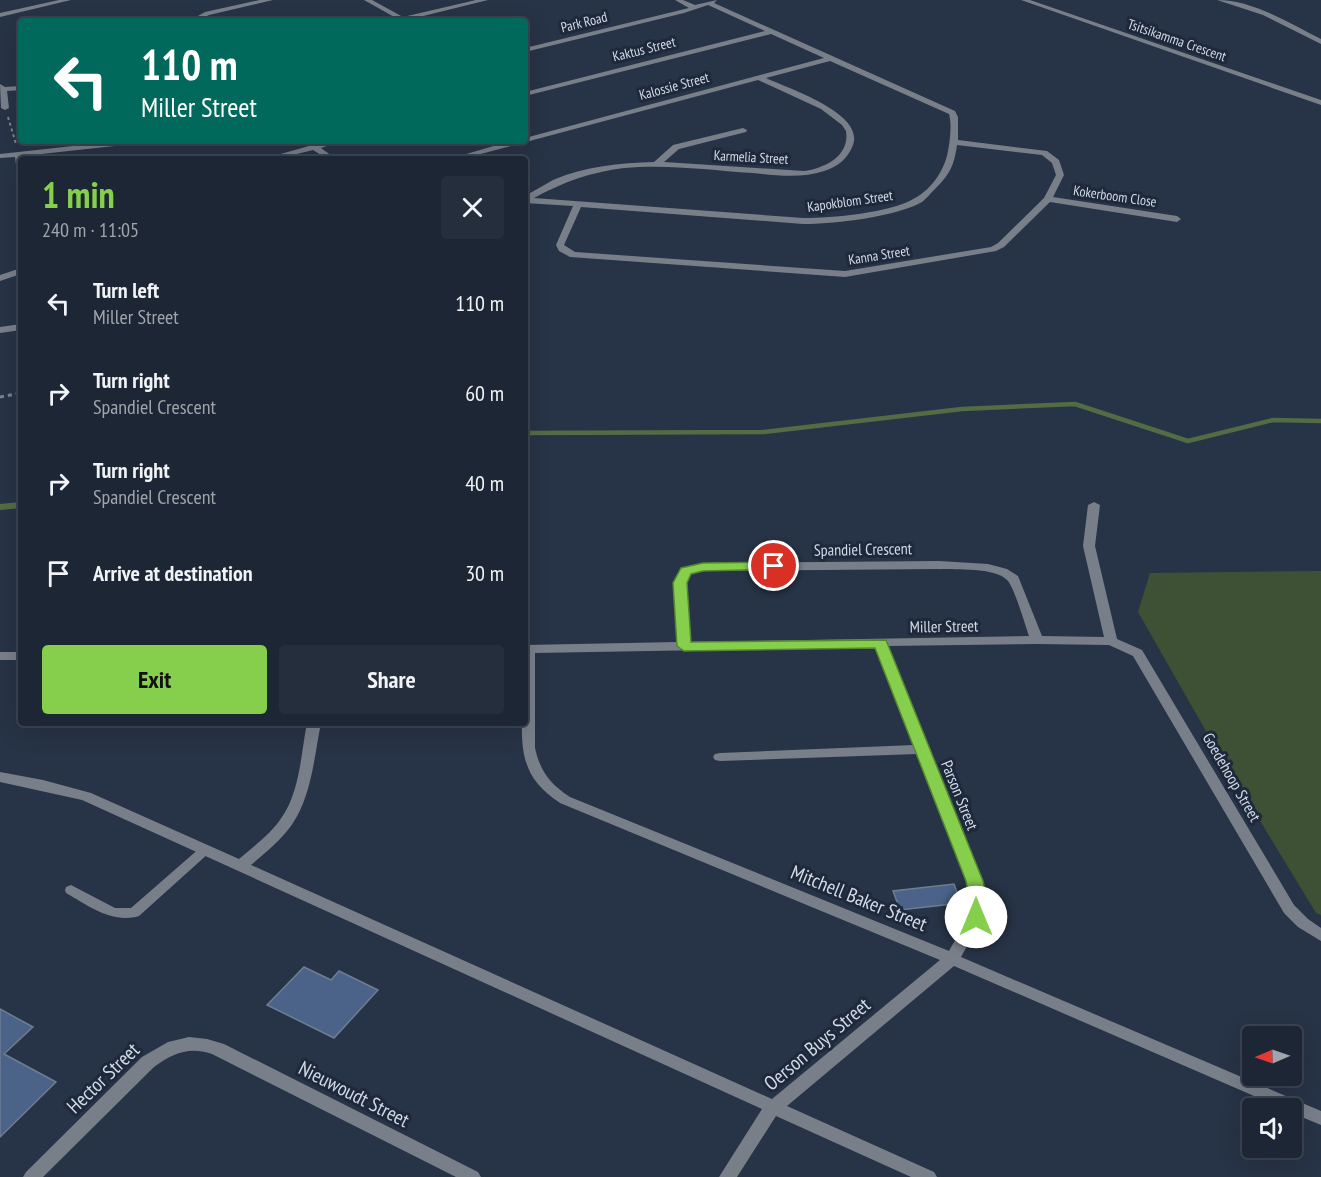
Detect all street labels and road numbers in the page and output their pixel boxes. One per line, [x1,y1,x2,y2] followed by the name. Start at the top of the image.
[559,8,609,36] street label: Park Road
[1125,15,1229,65] street label: Tsitsikamma Crescent
[611,32,677,66] street label: Kaktus Street
[637,68,711,104] street label: Kalossie Street
[713,146,789,168] street label: Karmelia Street
[1072,181,1158,211] street label: Kokerboom Close
[806,186,894,216] street label: Kapokblom Street
[847,241,911,269] street label: Kanna Street
[814,538,913,560] street label: Spandiel Crescent
[910,615,979,637] street label: Miller Street
[1199,729,1266,826] street label: Goedehoop Street
[937,757,983,833] street label: Parson Street
[787,859,931,937] street label: Mitchell Baker Street
[758,992,876,1096] street label: Oerson Buys Street
[61,1037,145,1119] street label: Hector Street
[294,1055,414,1133] street label: Nieuwoudt Street

